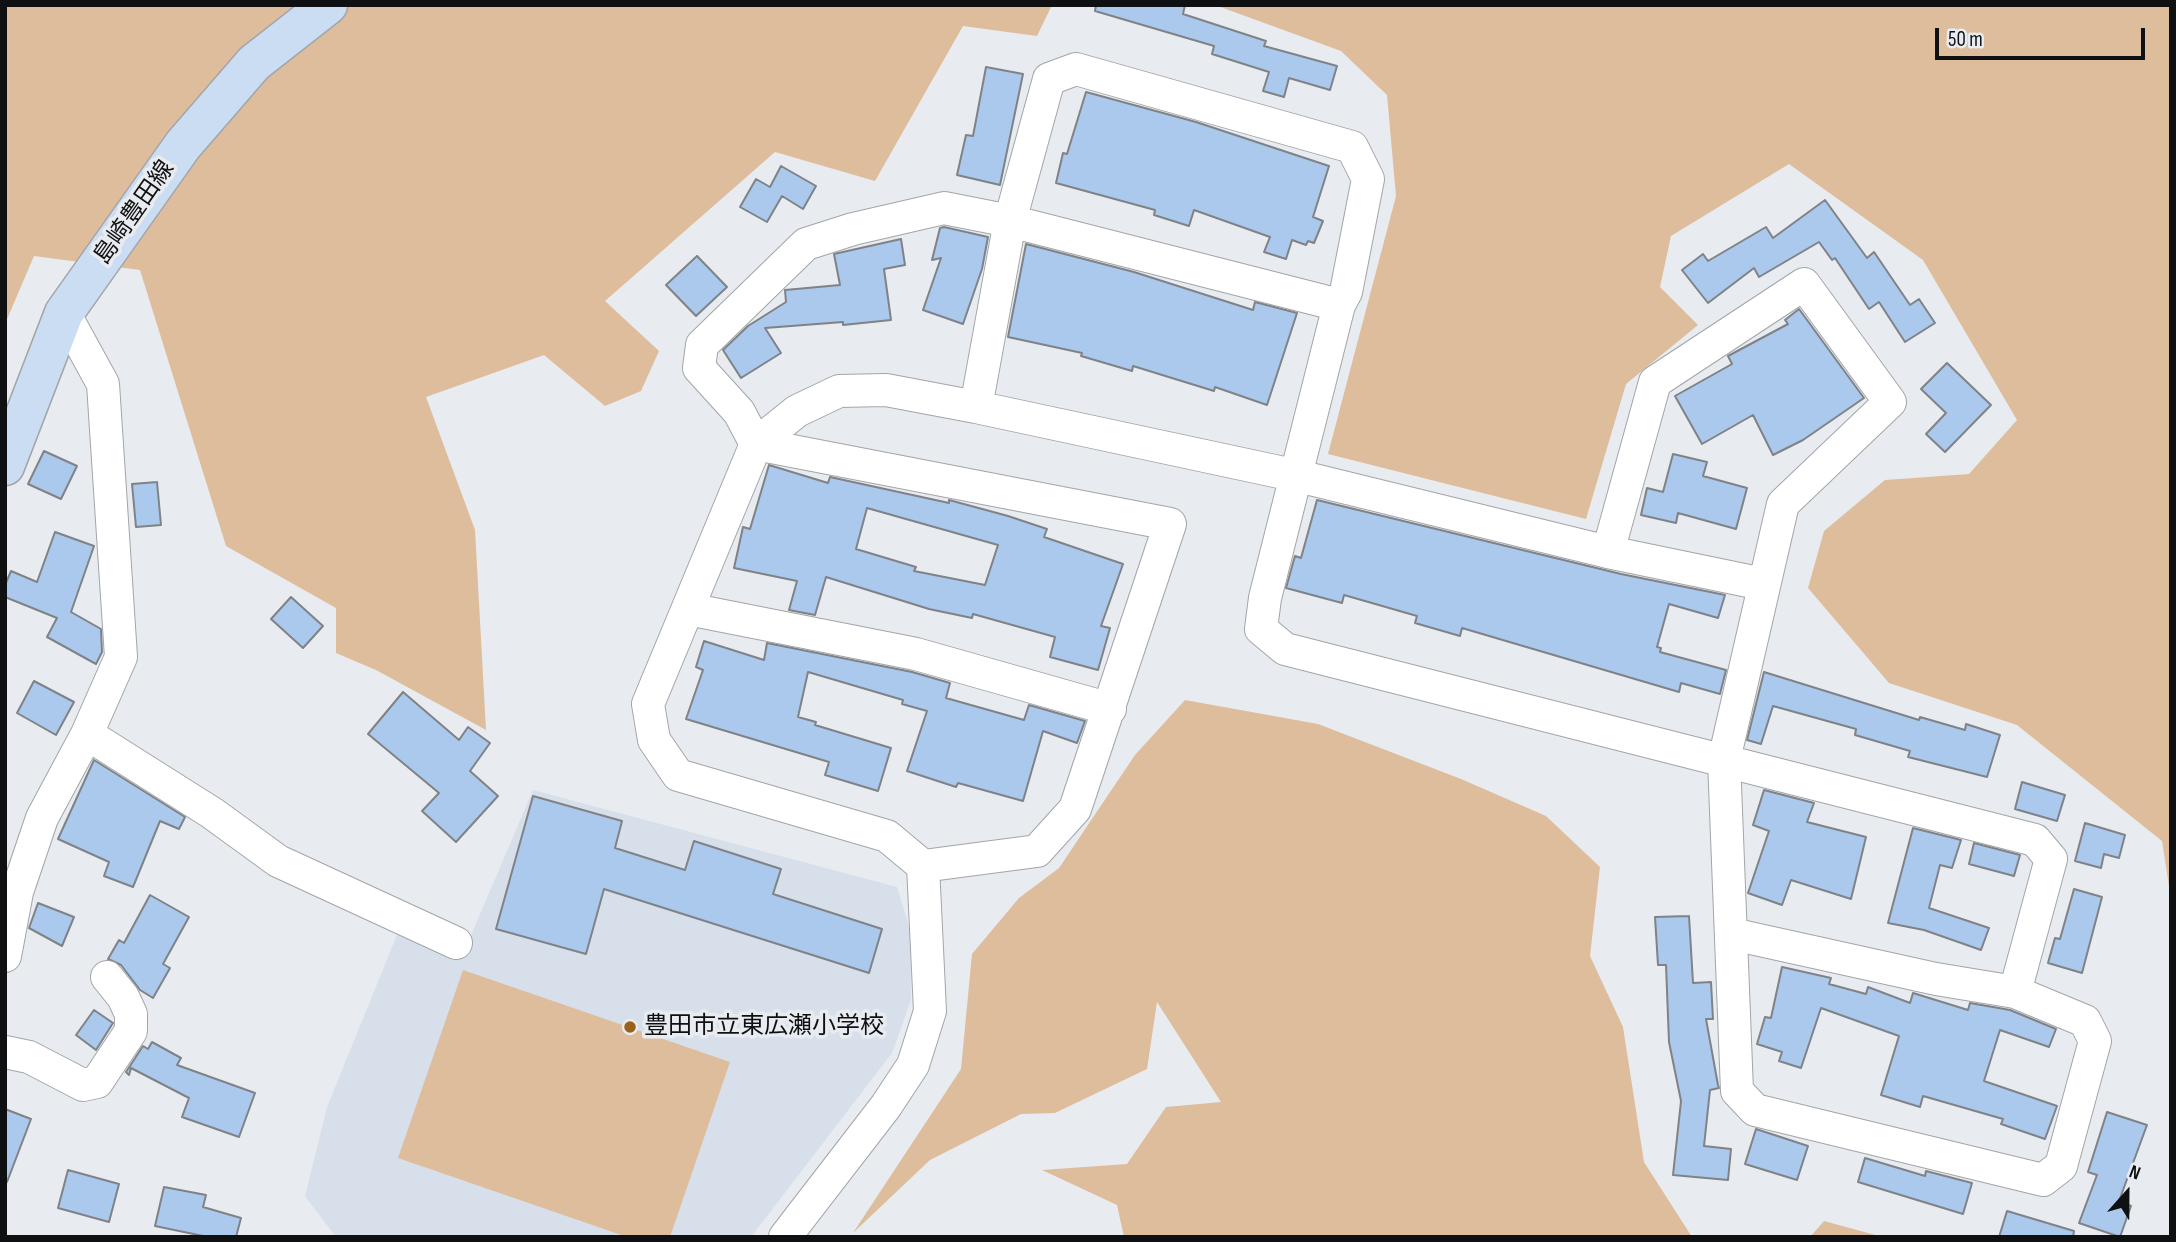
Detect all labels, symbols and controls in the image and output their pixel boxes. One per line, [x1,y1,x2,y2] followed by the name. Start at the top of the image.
[1938,14,2148,58] scale bar
[1948,27,1983,52] text: 50 m
[89,156,181,270] street label: 島崎豊田線
[644,1013,884,1041] place label: 豊田市立東広瀬小学校
[622,1019,638,1035] marker: 豊田市立東広瀬小学校
[2092,1158,2162,1228] north arrow
[2126,1160,2144,1185] text: N

